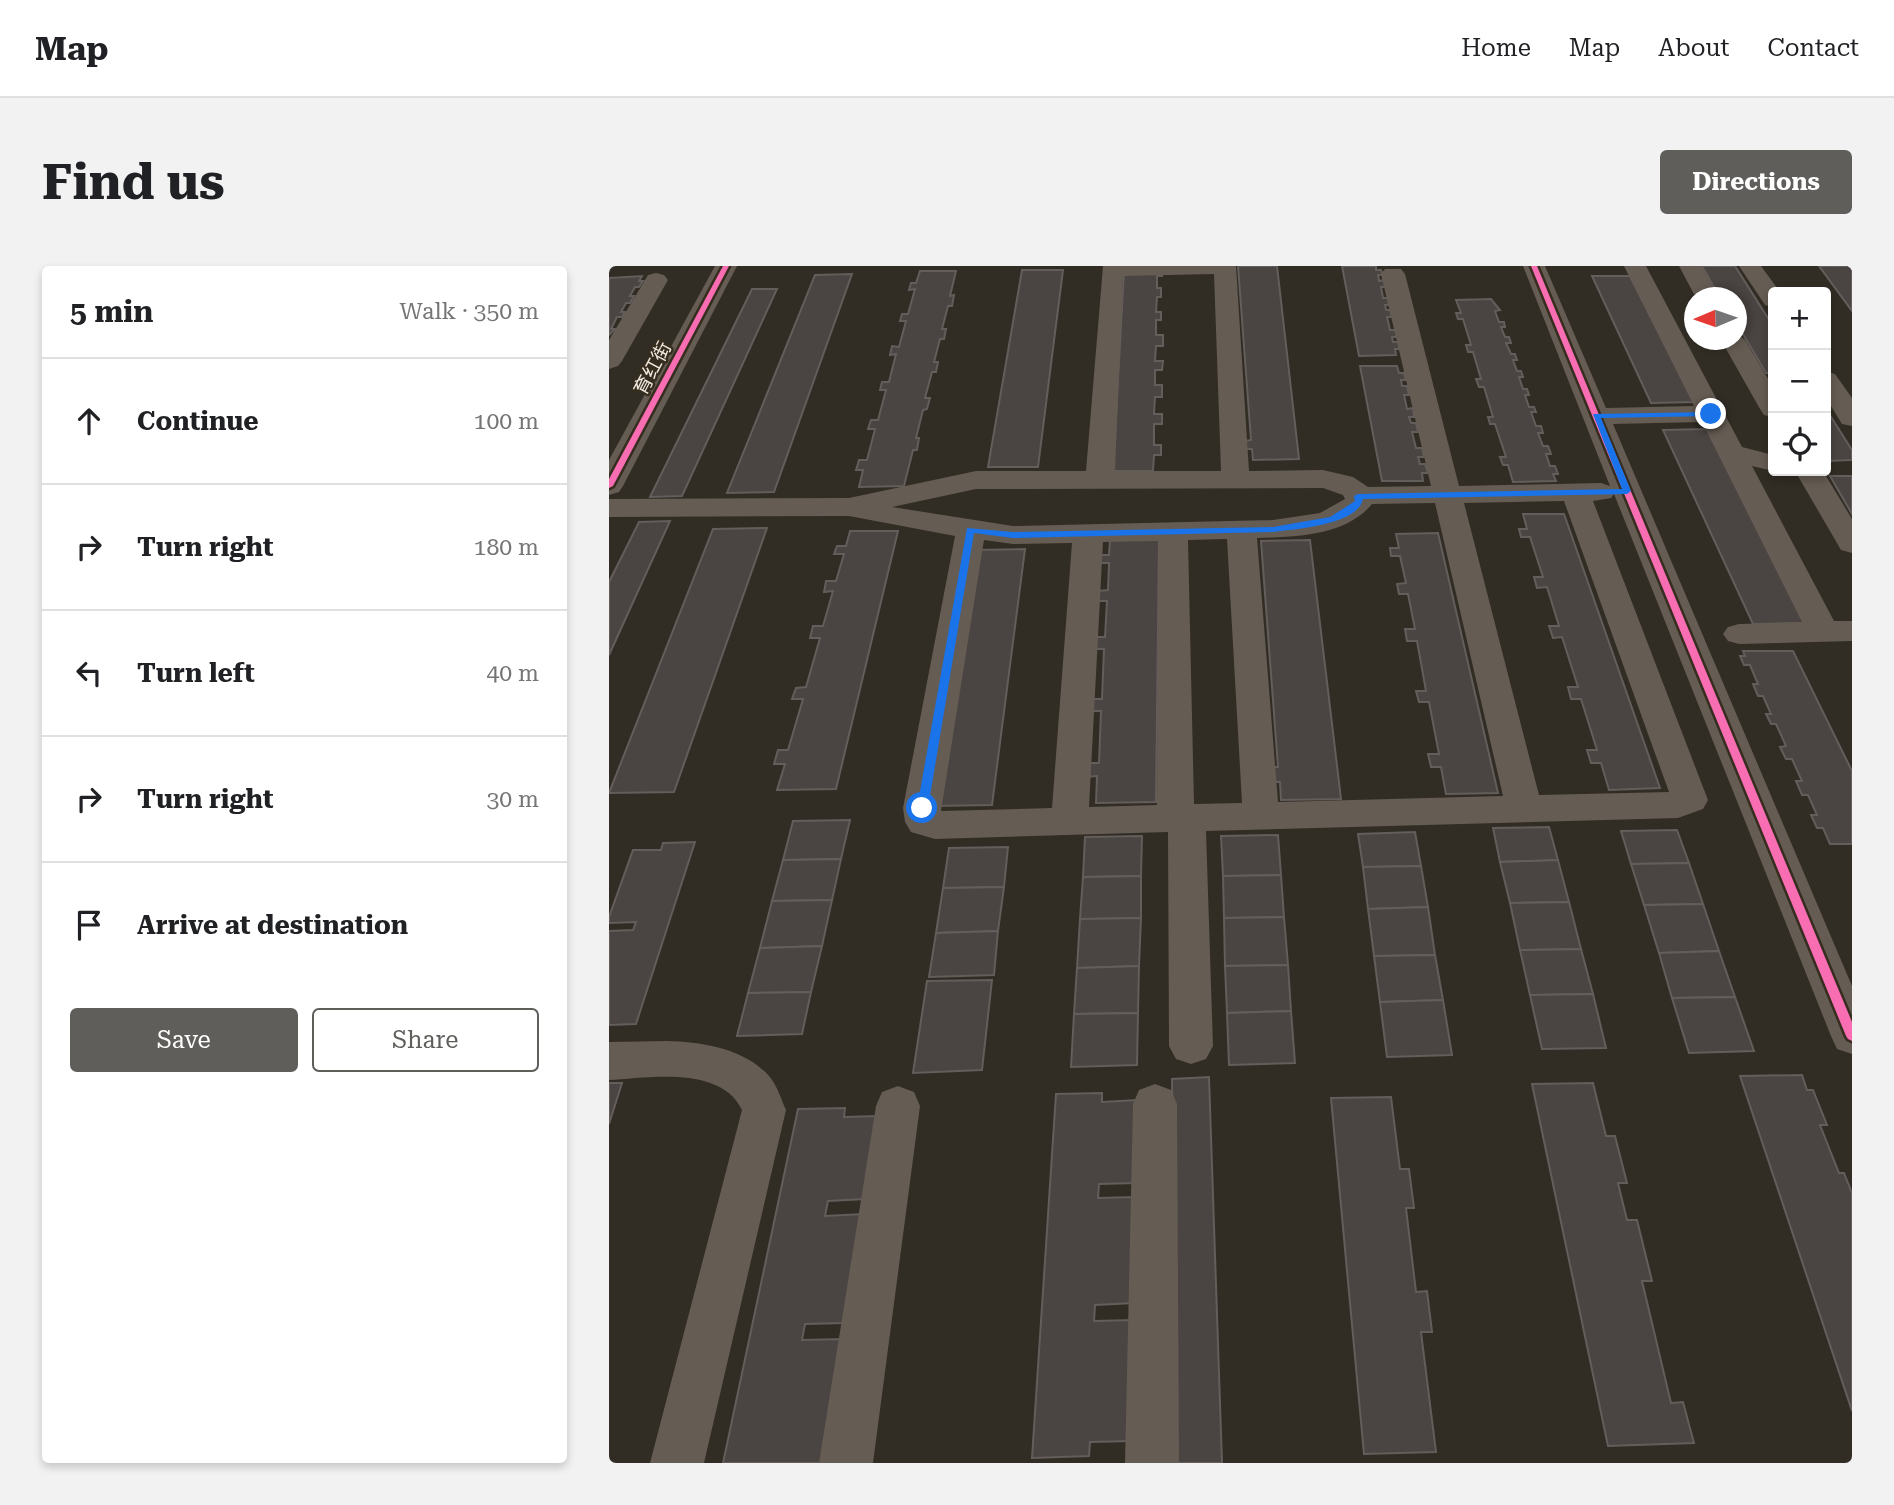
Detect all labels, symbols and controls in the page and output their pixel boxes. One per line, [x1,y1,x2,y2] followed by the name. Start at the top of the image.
[35,29,109,68] text: Map
[1461,34,1531,62] text: Home
[1569,34,1620,62] text: Map
[1658,34,1729,62] text: About
[1767,34,1859,62] text: Contact
[1660,150,1852,214] button: Directions
[42,154,225,211] text: Find us
[1684,287,1747,350] north arrow
[1768,287,1831,476] map controls
[1768,287,1831,350] button: +
[70,294,153,329] text: 5 min
[400,298,539,325] text: Walk · 350 m
[629,338,676,399] street label: 育红街
[1768,350,1831,413] button: −
[1695,398,1726,429] route end
[70,402,108,440] icon: ahead
[137,406,259,436] text: Continue
[474,408,539,435] text: 100 m
[1768,413,1831,476] button: locate
[70,528,108,566] icon: right
[137,532,273,562] text: Turn right
[474,534,539,561] text: 180 m
[70,654,108,692] icon: left
[137,658,255,688] text: Turn left
[486,660,539,687] text: 40 m
[70,780,108,818] icon: right
[137,784,273,814] text: Turn right
[486,786,539,813] text: 30 m
[906,792,937,823] route start
[70,906,108,944] icon: arrive
[137,910,408,940] text: Arrive at destination
[70,1008,298,1072] button: Save
[312,1008,539,1072] button: Share

